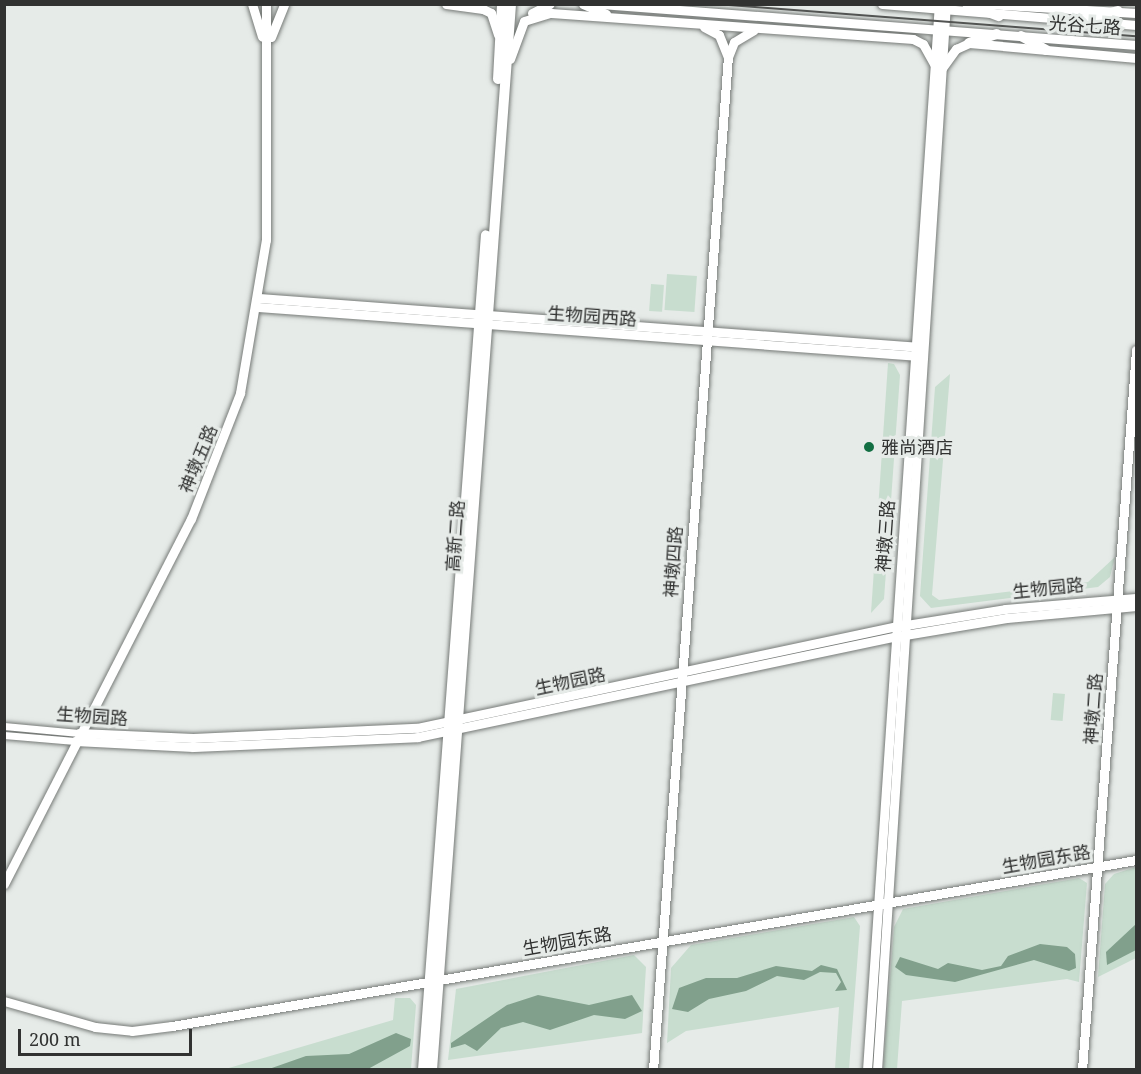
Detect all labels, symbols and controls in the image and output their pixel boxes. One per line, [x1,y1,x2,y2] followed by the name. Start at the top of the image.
[1048,12,1122,38] street label: 光谷七路
[546,302,638,330] street label: 生物园西路
[175,422,221,496] street label: 神墩五路
[881,436,953,458] place label: 雅尚酒店
[862,440,876,454] marker: 雅尚酒店
[442,499,468,573] street label: 高新二路
[872,499,898,573] street label: 神墩三路
[660,525,686,599] street label: 神墩四路
[1011,573,1085,603] street label: 生物园路
[533,663,607,699] street label: 生物园路
[1080,672,1106,746] street label: 神墩二路
[55,703,129,729] street label: 生物园路
[1000,841,1092,877] street label: 生物园东路
[521,923,613,959] street label: 生物园东路
[21,1017,195,1055] scale bar
[29,1027,81,1051] text: 200 m

